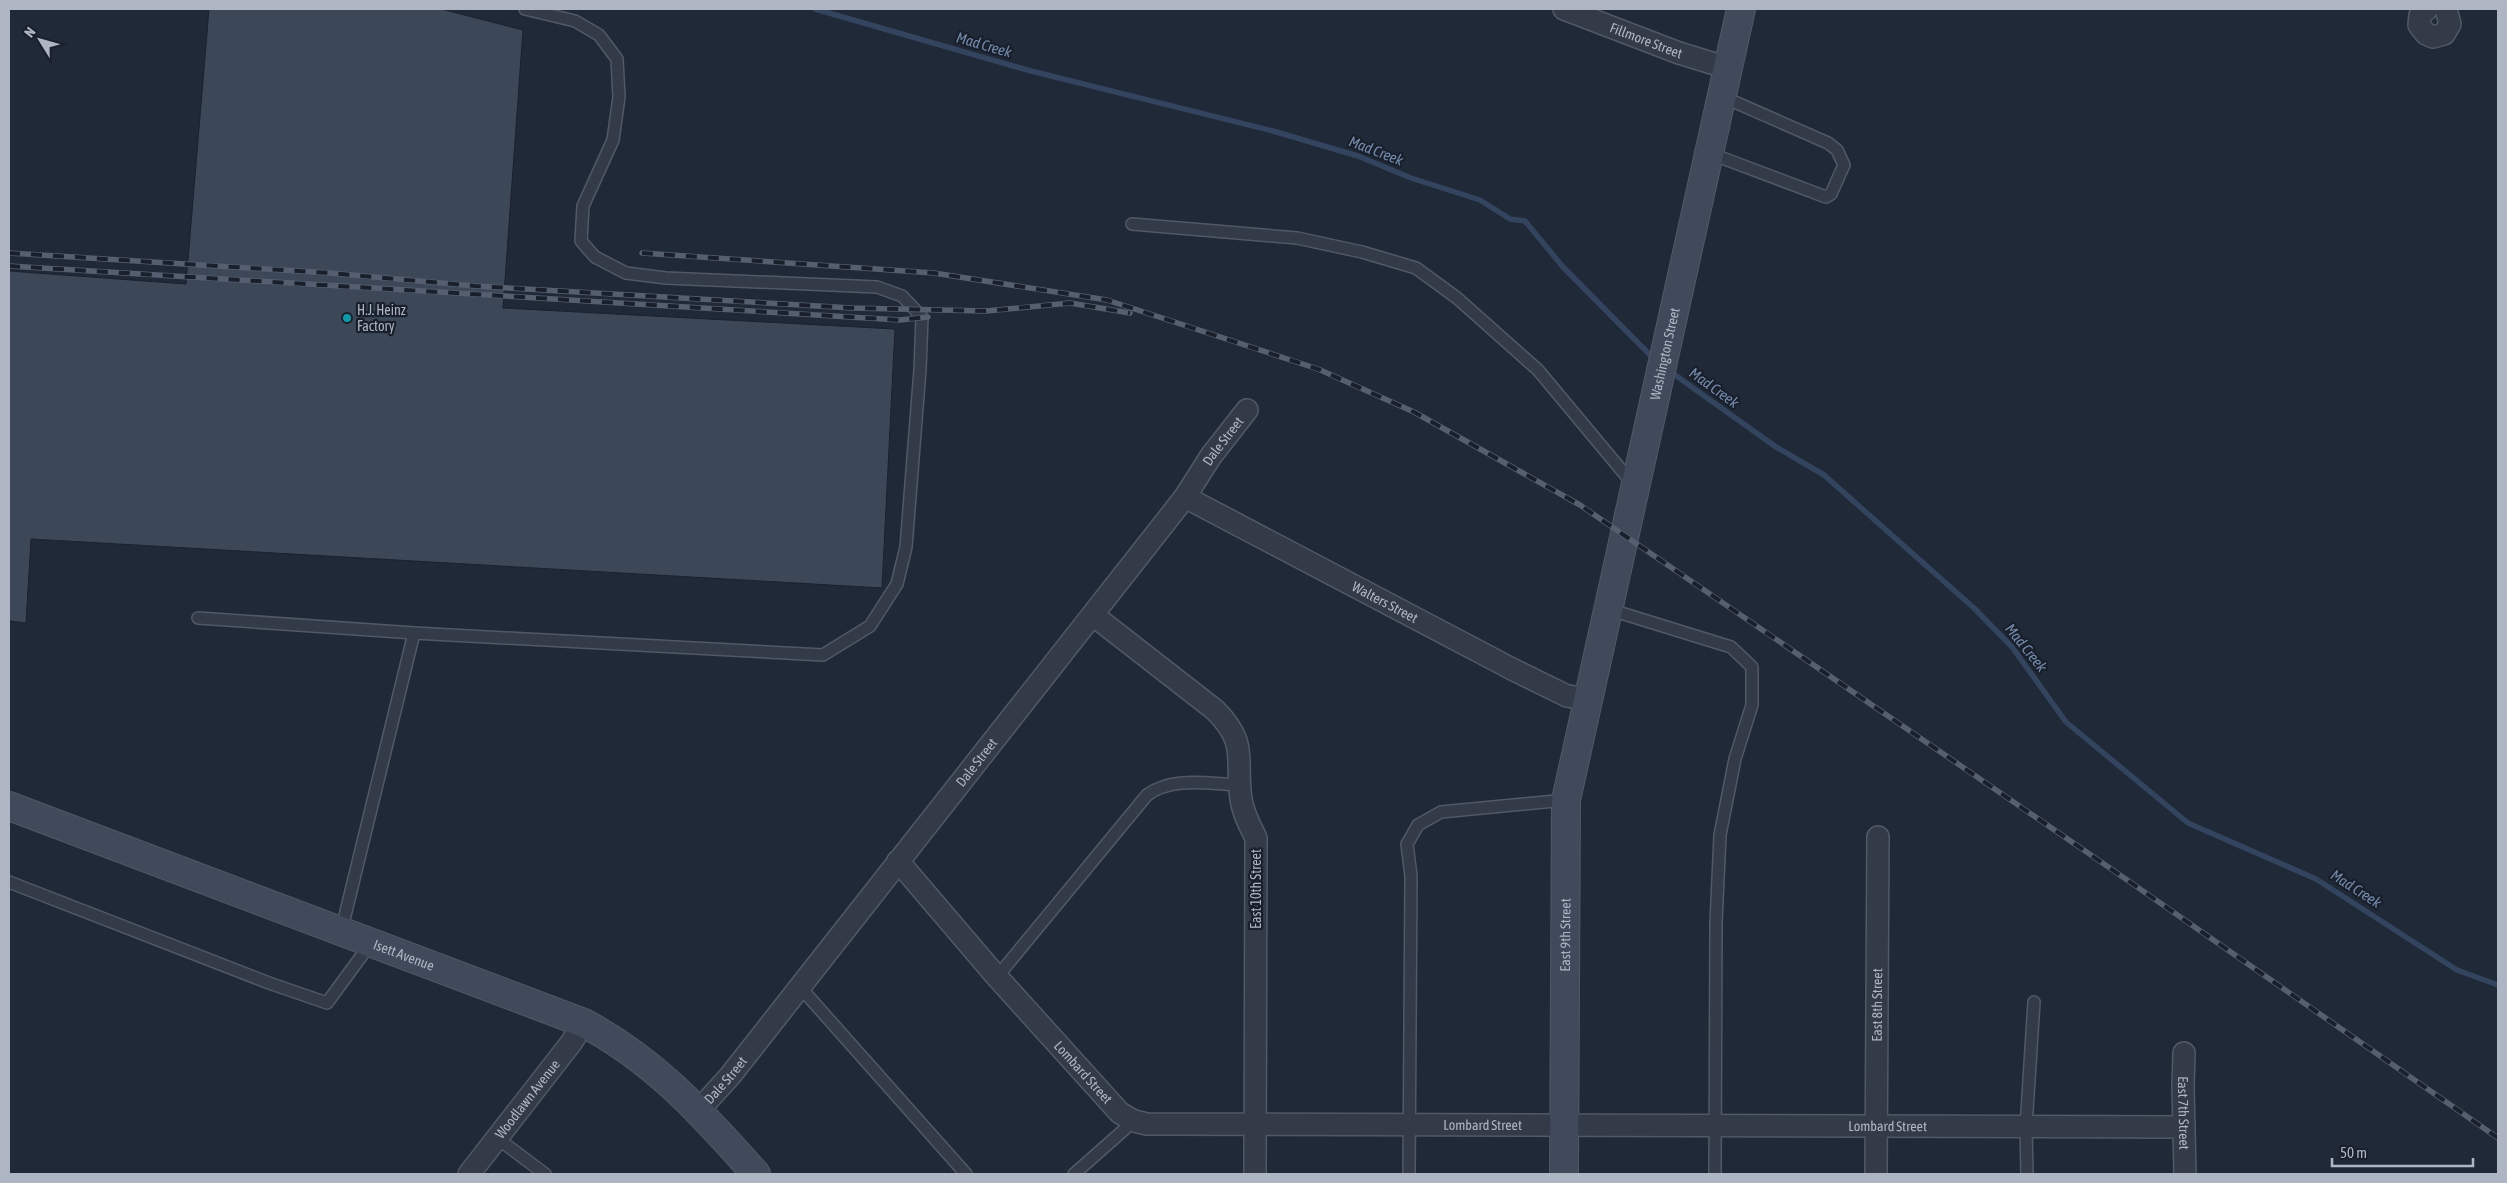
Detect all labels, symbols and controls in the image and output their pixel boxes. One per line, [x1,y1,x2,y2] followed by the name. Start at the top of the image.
[15,15,65,65] north arrow
[1608,19,1684,62] street label: Fillmore Street
[21,24,38,40] text: N
[954,29,1014,61] water label: Mad Creek
[1347,132,1406,169] water label: Mad Creek
[357,302,406,334] place label: H.J. Heinz Factory
[1647,306,1683,401] street label: Washington Street
[341,312,353,324] marker: H.J. Heinz Factory
[1686,364,1743,411] water label: Mad Creek
[1199,414,1247,468] street label: Dale Street
[1349,578,1421,626] street label: Walters Street
[2002,620,2051,675] water label: Mad Creek
[953,735,1000,790] street label: Dale Street
[1248,849,1264,929] street label: East 10th Street
[2328,866,2385,911] water label: Mad Creek
[1557,898,1573,972] street label: East 9th Street
[371,936,436,974] street label: Isett Avenue
[1869,968,1885,1042] street label: East 8th Street
[1051,1038,1116,1107] street label: Lombard Street
[701,1053,750,1107] street label: Dale Street
[492,1056,563,1142] street label: Woodlawn Avenue
[2175,1076,2192,1150] street label: East 7th Street
[1443,1117,1522,1133] street label: Lombard Street
[1848,1118,1927,1134] street label: Lombard Street
[2332,1136,2473,1168] scale bar
[2340,1144,2367,1161] text: 50 m

